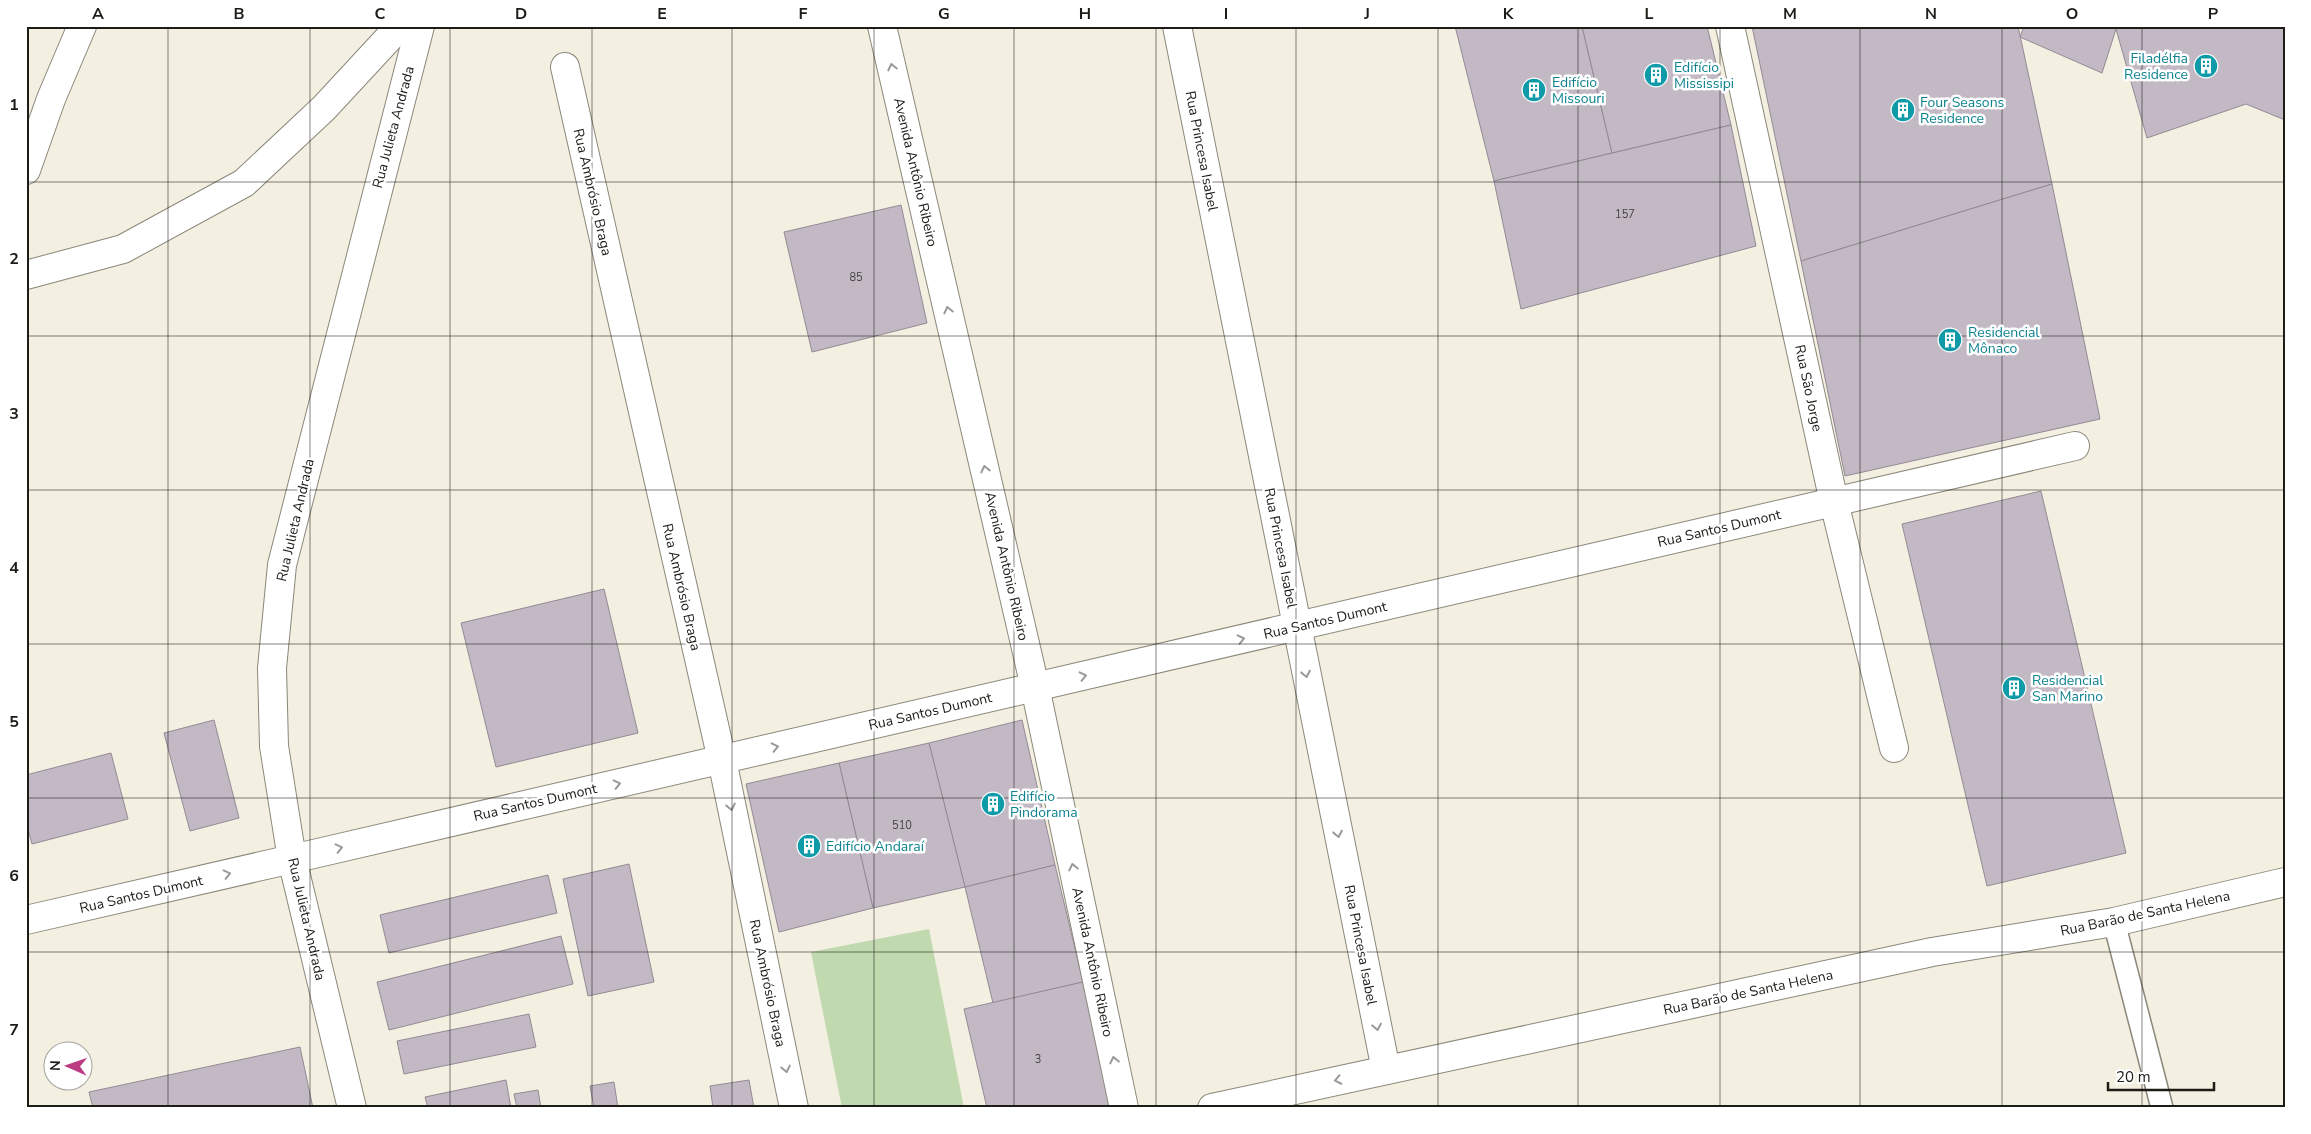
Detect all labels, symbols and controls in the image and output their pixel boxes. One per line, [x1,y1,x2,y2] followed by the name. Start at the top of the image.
[92,3,104,25] text: A
[233,3,245,25] text: B
[375,3,386,25] text: C
[515,3,527,25] text: D
[657,3,667,25] text: E
[799,3,808,25] text: F
[938,3,950,25] text: G
[1079,3,1091,25] text: H
[1224,3,1228,25] text: I
[1363,3,1370,25] text: J
[1503,3,1515,25] text: K
[1645,3,1654,25] text: L
[1783,3,1797,25] text: M
[1925,3,1937,25] text: N
[2066,3,2078,25] text: O
[2208,3,2218,25] text: P
[2124,49,2188,84] place label: Filadélfia Residence
[2193,53,2219,79] building icon: Filadélfia Residence
[1674,58,1734,93] place label: Edifício Mississipi
[887,62,898,71] one-way arrow
[1643,62,1669,88] building icon: Edifício Mississipi
[368,64,419,190] street label: Rua Julieta Andrada
[1552,73,1605,108] place label: Edifício Missouri
[1521,77,1547,103] building icon: Edifício Missouri
[1181,89,1223,214] street label: Rua Princesa Isabel
[1920,93,2005,128] place label: Four Seasons Residence
[9,94,19,116] text: 1
[889,96,942,249] street label: Avenida Antônio Ribeiro
[1890,97,1916,123] building icon: Four Seasons Residence
[569,127,616,258] street label: Rua Ambrósio Braga
[1615,207,1635,222] house number: 157
[9,248,19,270] text: 2
[849,270,863,285] house number: 85
[943,306,954,315] one-way arrow
[1968,323,2040,358] place label: Residencial Mônaco
[1937,327,1963,353] building icon: Residencial Mônaco
[1790,343,1827,433] street label: Rua São Jorge
[9,403,19,425] text: 3
[272,457,319,583] street label: Rua Julieta Andrada
[980,464,991,473] one-way arrow
[1260,486,1302,611] street label: Rua Princesa Isabel
[980,490,1033,643] street label: Avenida Antônio Ribeiro
[1656,505,1783,552] street label: Rua Santos Dumont
[658,522,705,653] street label: Rua Ambrósio Braga
[9,557,19,579] text: 4
[1262,597,1389,644] street label: Rua Santos Dumont
[1236,634,1245,645] one-way arrow
[1301,670,1311,679] one-way arrow
[1078,671,1087,682] one-way arrow
[2032,671,2104,706] place label: Residencial San Marino
[2001,675,2027,701] building icon: Residencial San Marino
[867,688,994,735] street label: Rua Santos Dumont
[9,711,19,733] text: 5
[771,742,780,753] one-way arrow
[472,779,599,826] street label: Rua Santos Dumont
[612,779,621,790] one-way arrow
[1010,787,1078,822] place label: Edifício Pindorama
[980,791,1006,817] building icon: Edifício Pindorama
[726,803,736,812] one-way arrow
[892,818,912,833] house number: 510
[1333,829,1343,838] one-way arrow
[796,833,822,859] building icon: Edifício Andaraí
[826,837,925,856] place label: Edifício Andaraí
[335,843,344,854] one-way arrow
[283,856,330,982] street label: Rua Julieta Andrada
[1068,862,1079,871] one-way arrow
[9,865,19,887] text: 6
[223,869,232,880] one-way arrow
[78,871,205,918] street label: Rua Santos Dumont
[1340,883,1382,1008] street label: Rua Princesa Isabel
[1067,886,1118,1039] street label: Avenida Antônio Ribeiro
[2059,886,2232,941] street label: Rua Barão de Santa Helena
[745,917,790,1049] street label: Rua Ambrósio Braga
[1662,965,1835,1020] street label: Rua Barão de Santa Helena
[9,1019,19,1041] text: 7
[1371,1023,1382,1032] one-way arrow
[42,1042,92,1092] north arrow
[1035,1052,1041,1067] house number: 3
[1109,1056,1120,1064] one-way arrow
[2108,1059,2215,1091] scale bar
[46,1060,65,1071] text: N
[780,1065,791,1074] one-way arrow
[2116,1067,2151,1087] text: 20 m
[1334,1074,1342,1085] one-way arrow

